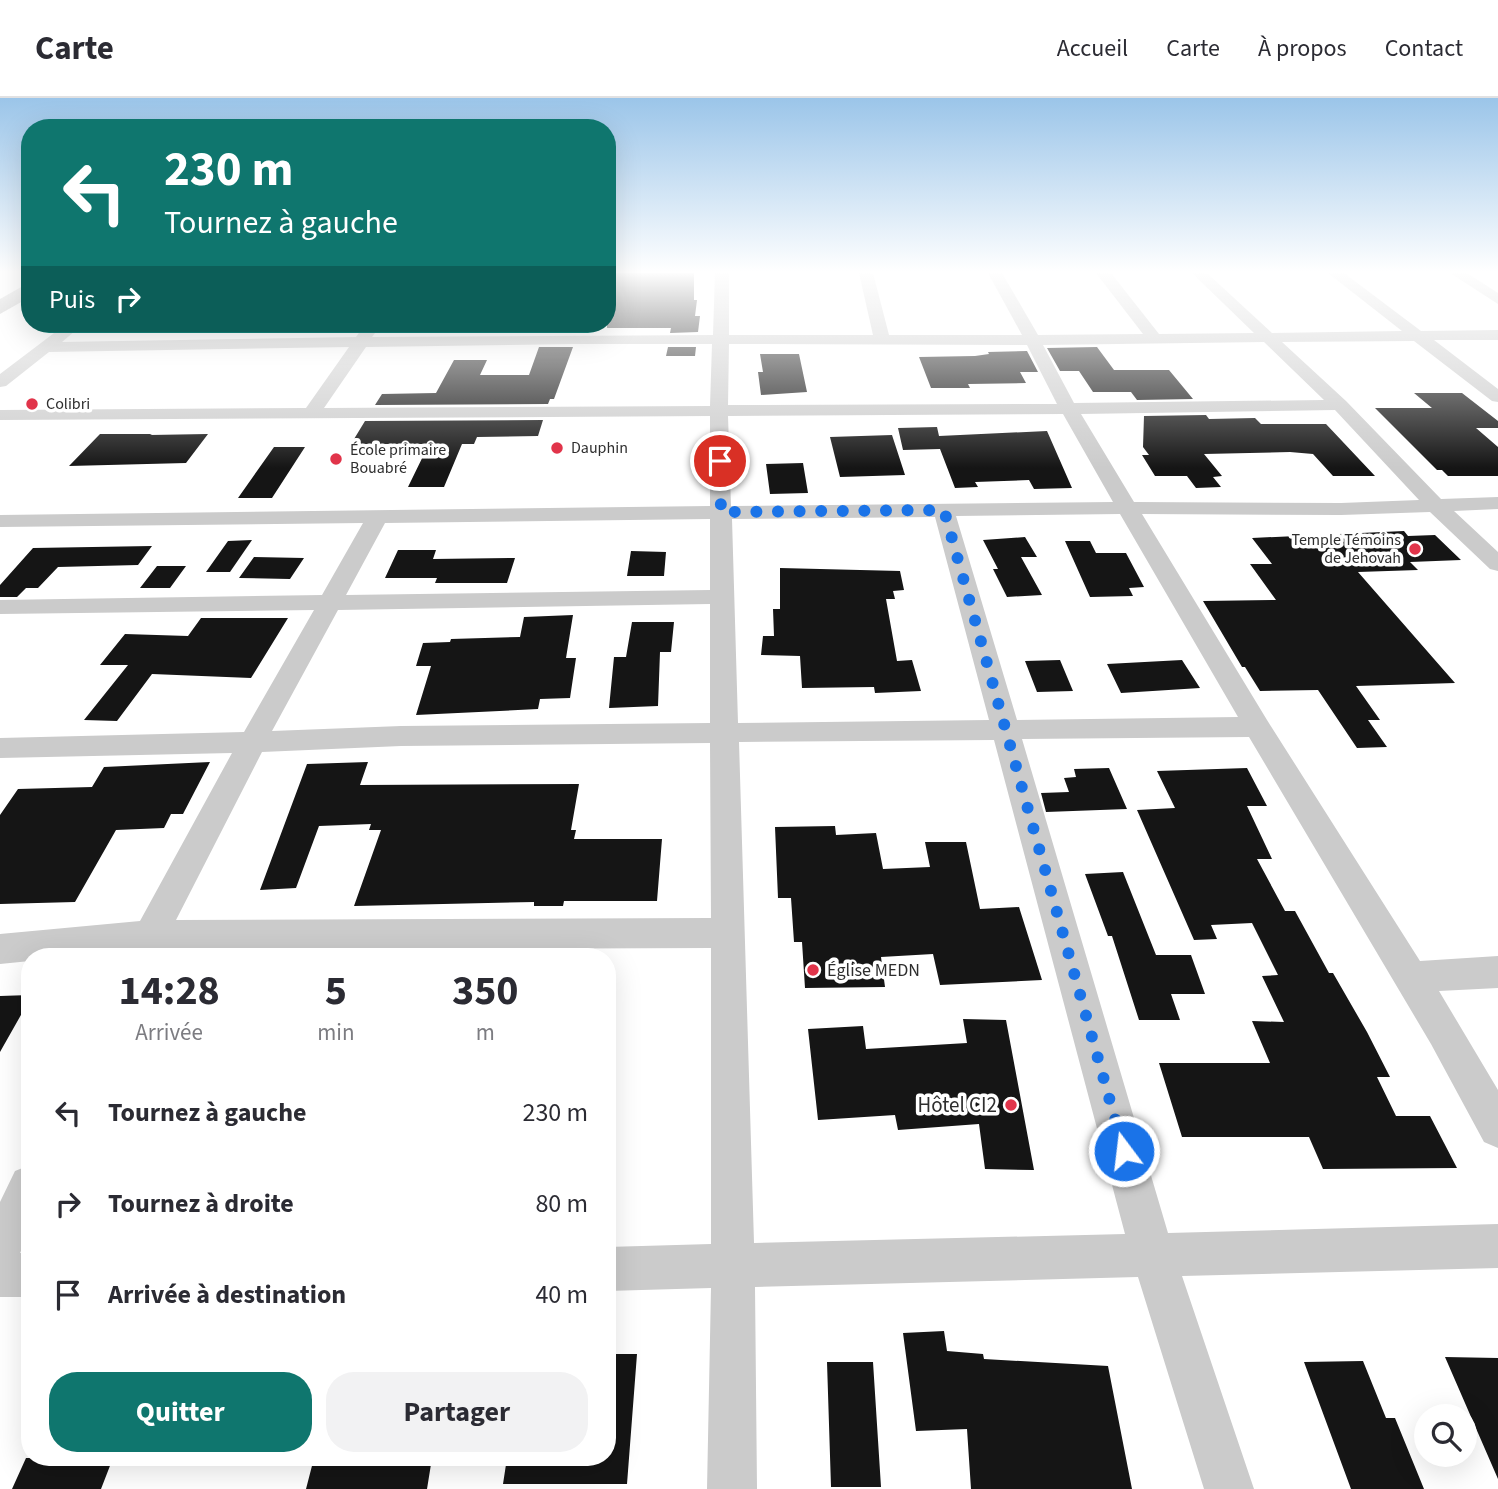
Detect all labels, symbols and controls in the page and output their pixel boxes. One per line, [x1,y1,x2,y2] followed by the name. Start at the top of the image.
[35,25,114,72] text: Carte
[1057,31,1128,66] text: Accueil
[1166,31,1220,66] text: Carte
[1258,31,1347,66] text: À propos
[1385,31,1463,66] text: Contact
[164,135,293,205] text: 230 m
[49,147,140,238] icon: left
[164,200,398,246] text: Tournez à gauche
[109,280,147,318] icon: right
[49,281,95,318] text: Puis
[46,393,90,415] place label: Colibri
[24,396,40,412] marker: Colibri
[690,431,750,491] pin
[571,437,628,459] place label: Dauphin
[350,439,446,479] place label: École primaire Bouabré
[549,440,565,456] marker: Dauphin
[701,442,739,480] icon: arrive
[328,451,344,467] marker: École primaire Bouabré
[1291,529,1401,569] place label: Temple Témoins de Jehovah
[1407,541,1423,557] marker: Temple Témoins de Jehovah
[827,958,920,983] place label: Église MEDN
[118,961,220,1021] text: 14:28
[325,961,347,1021] text: 5
[452,961,519,1021] text: 350
[805,962,821,978] marker: Église MEDN
[135,1016,203,1049] text: Arrivée
[317,1016,355,1049] text: min
[476,1016,495,1049] text: m
[918,1090,997,1120] place label: Hôtel CI2
[49,1094,87,1132] icon: left
[108,1094,307,1131] text: Tournez à gauche
[522,1094,588,1131] text: 230 m
[1003,1097,1019,1113] marker: Hôtel CI2
[1087,1114,1161,1188] position arrow
[49,1185,87,1223] icon: right
[108,1185,294,1222] text: Tournez à droite
[535,1185,588,1222] text: 80 m
[49,1276,87,1314] icon: arrive
[108,1276,346,1313] text: Arrivée à destination
[535,1276,588,1313] text: 40 m
[49,1372,312,1452] button: Quitter
[326,1372,588,1452] button: Partager
[1414,1404,1477,1467] map controls
[1414,1404,1477,1467] button: search

